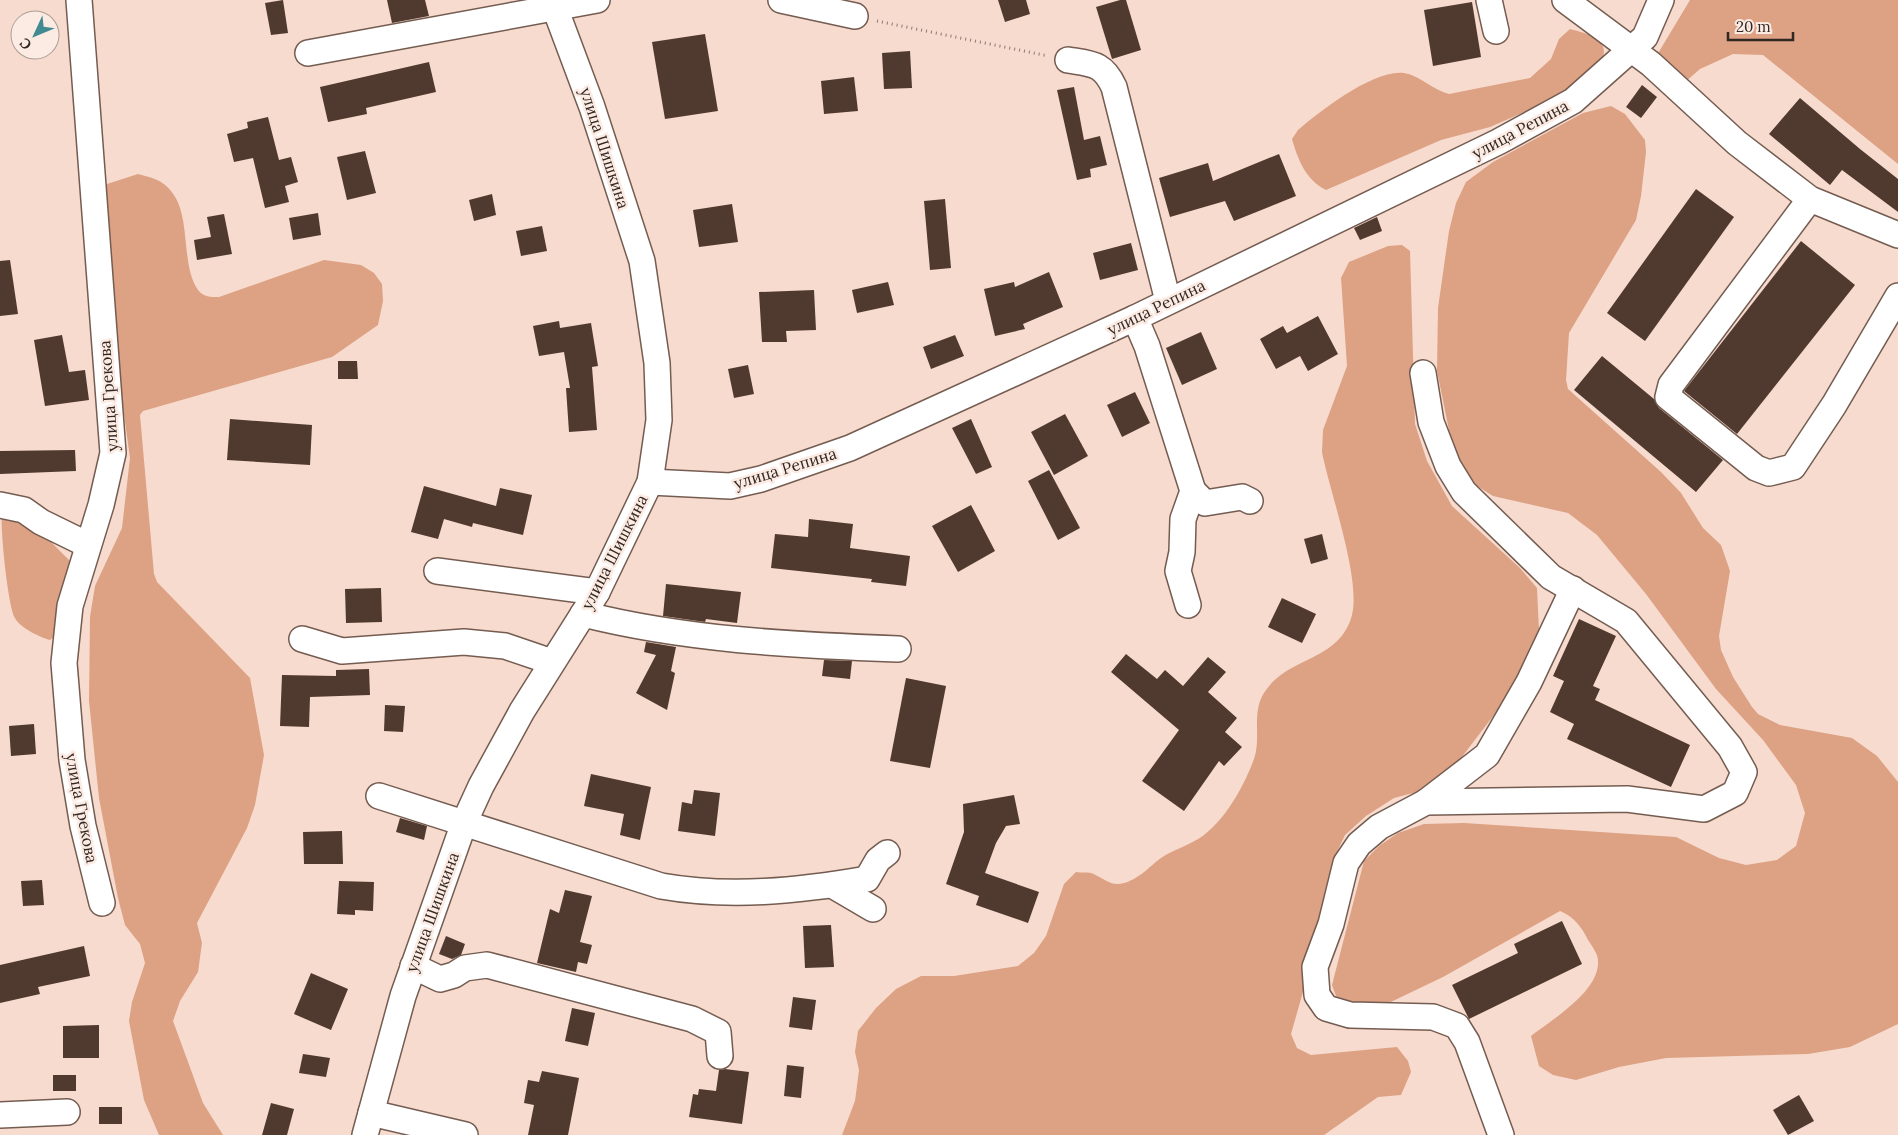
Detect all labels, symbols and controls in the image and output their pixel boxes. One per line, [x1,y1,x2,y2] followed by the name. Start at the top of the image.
[10,10,60,60] north arrow
[1728,10,1793,42] scale bar
[1736,17,1771,36] text: 20 m
[16,34,35,54] text: С
[576,85,634,211] street label: улица Шишкина
[1468,95,1572,163] street label: улица Репина
[1104,275,1208,339] street label: улица Репина
[94,340,122,452] street label: улица Грекова
[731,443,839,493] street label: улица Репина
[576,491,652,613] street label: улица Шишкина
[62,751,102,865] street label: улица Грекова
[401,849,463,975] street label: улица Шишкина

